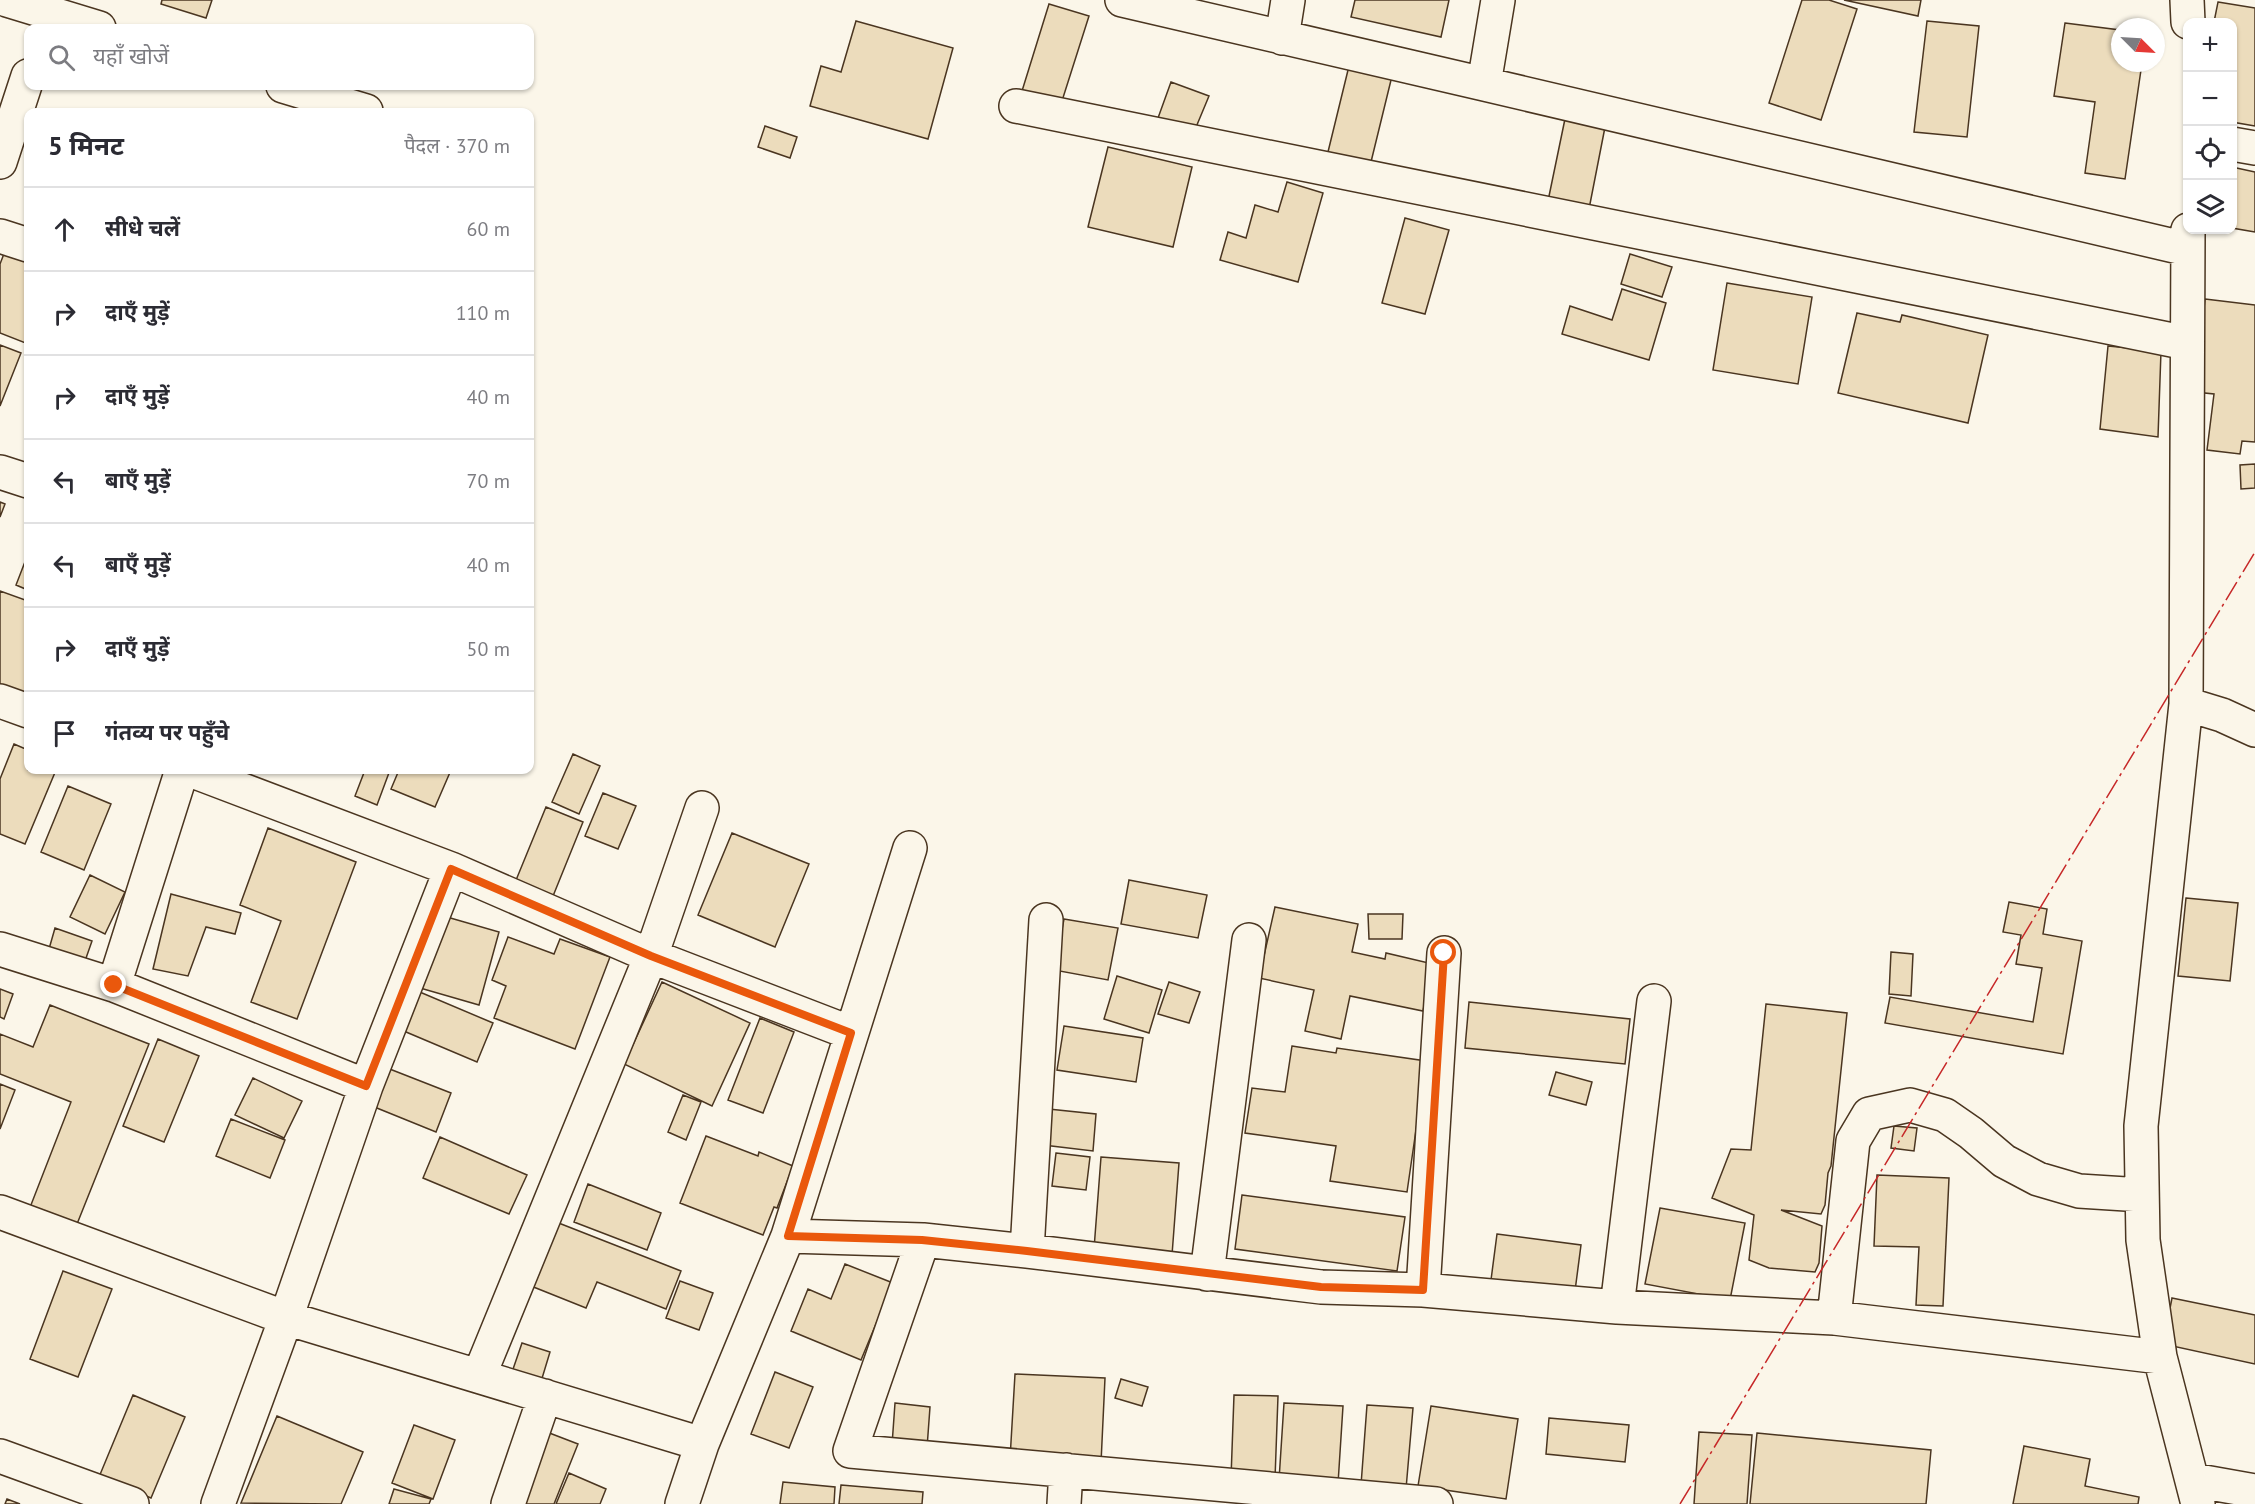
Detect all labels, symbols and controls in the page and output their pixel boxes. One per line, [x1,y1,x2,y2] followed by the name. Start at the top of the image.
[2111,18,2165,72] north arrow
[2183,18,2237,234] map controls
[2183,18,2237,72] button: +
[24,24,534,90] search box
[45,41,78,74] icon: search
[93,42,169,70] text: यहाँ खोजें
[2183,72,2237,126] button: −
[2183,126,2237,180] button: locate
[48,129,124,162] text: 5 मिनट
[404,133,510,159] text: पैदल · 370 m
[2183,180,2237,234] button: layers
[48,213,81,246] icon: ahead
[105,214,180,242] text: सीधे चलें
[467,216,510,242] text: 60 m
[48,297,81,330] icon: right
[105,298,170,326] text: दाएँ मुड़ें
[456,300,510,326] text: 110 m
[48,381,81,414] icon: right
[105,382,170,410] text: दाएँ मुड़ें
[467,384,510,410] text: 40 m
[48,465,81,498] icon: left
[105,466,171,494] text: बाएँ मुड़ें
[467,468,510,494] text: 70 m
[48,549,81,582] icon: left
[105,550,171,578] text: बाएँ मुड़ें
[467,552,510,578] text: 40 m
[48,633,81,666] icon: right
[105,634,170,662] text: दाएँ मुड़ें
[467,636,510,662] text: 50 m
[48,717,81,750] icon: arrive
[105,718,229,746] text: गंतव्य पर पहुँचे
[1430,939,1456,965] route start
[100,971,126,997] route end

